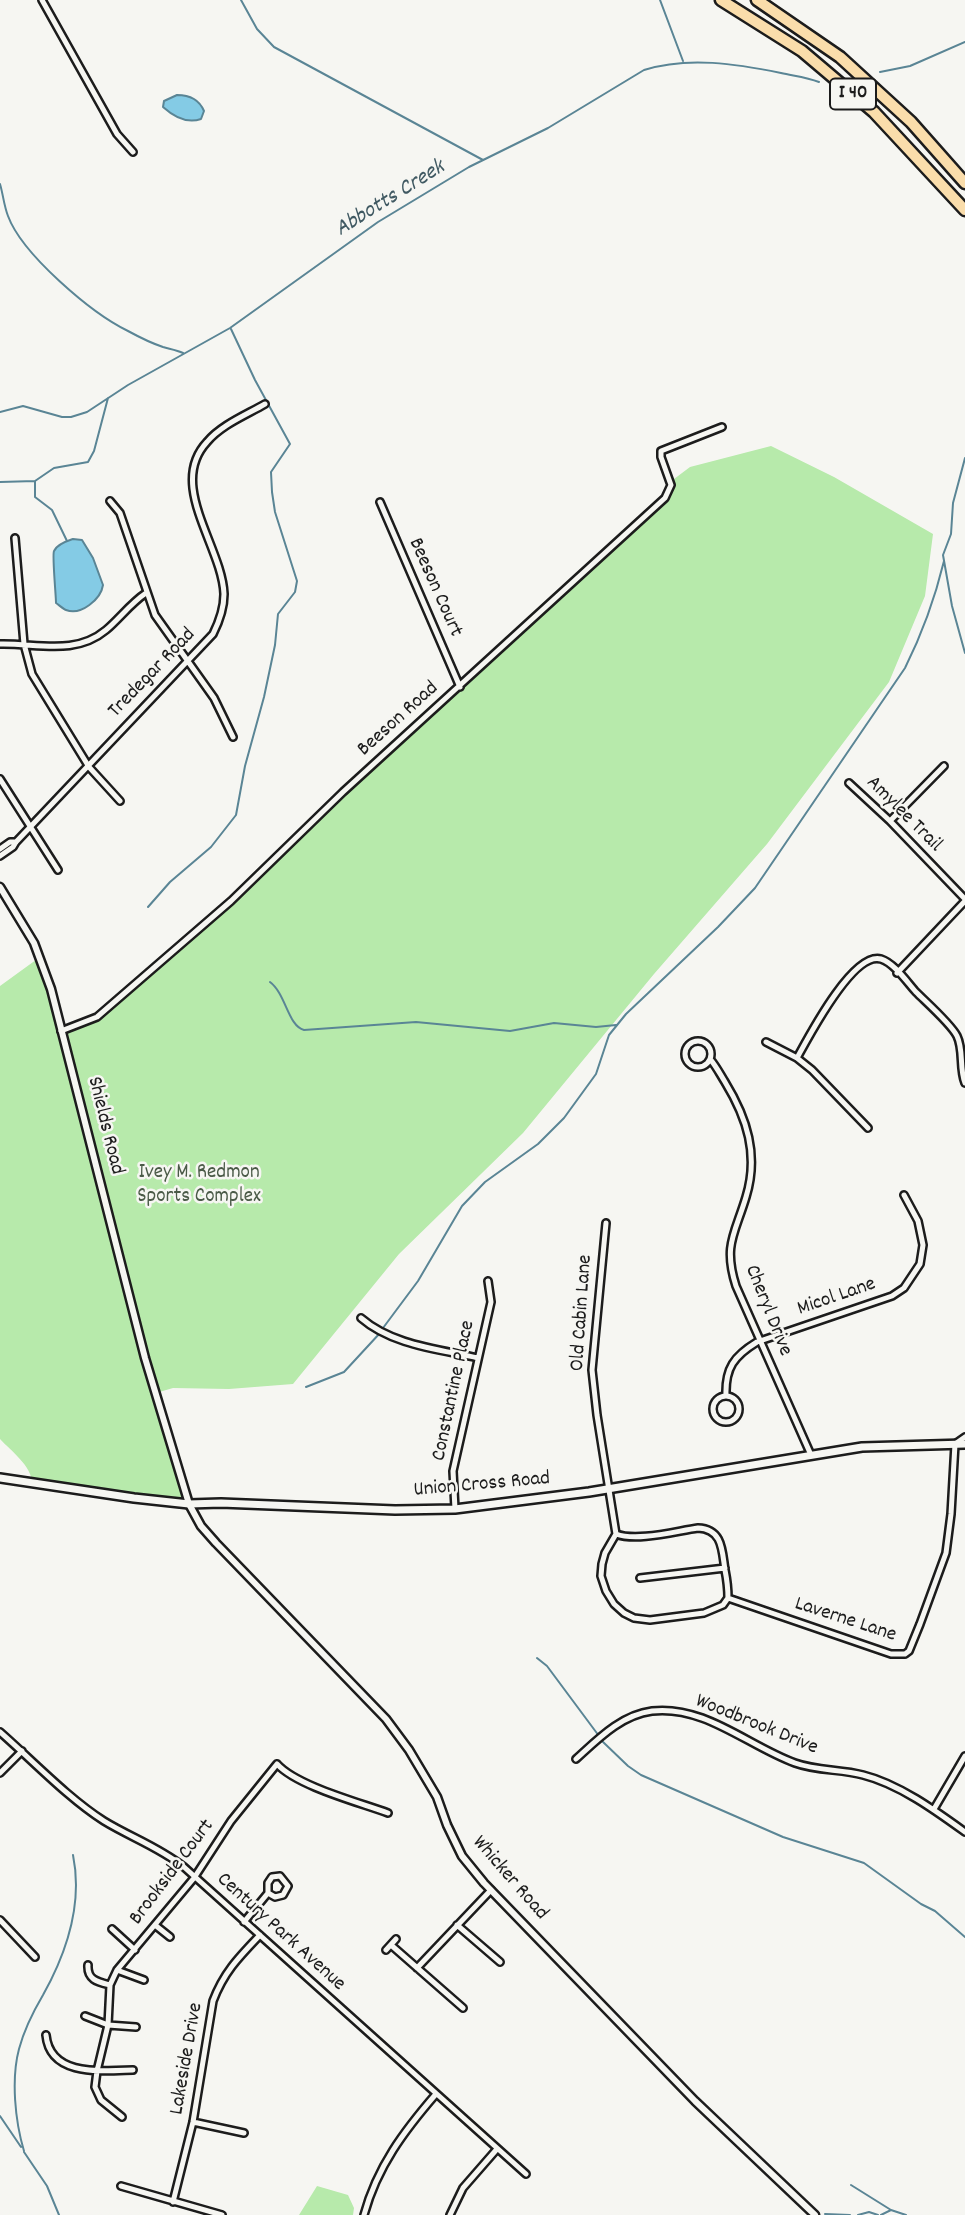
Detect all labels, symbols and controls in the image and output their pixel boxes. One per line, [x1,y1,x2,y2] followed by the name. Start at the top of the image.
[830,78,876,110] road number: I 40
[331,155,451,245] water label: Abbotts Creek
[401,535,467,641] street label: Beeson Court
[104,624,202,724] street label: Tredegar Road
[353,677,445,763] street label: Beeson Road
[860,772,946,858] street label: Amylee Trail
[80,1075,128,1177] street label: Shields Road
[137,1161,261,1211] park label: Ivey M. Redmon Sports Complex
[566,1254,600,1372] street label: Old Cabin Lane
[737,1262,797,1360] street label: Cheryl Drive
[795,1273,879,1323] street label: Micol Lane
[428,1318,482,1464] street label: Constantine Place
[413,1467,551,1505] street label: Union Cross Road
[791,1593,899,1649] street label: Laverne Lane
[691,1690,821,1762] street label: Woodbrook Drive
[125,1815,221,1931] street label: Brookside Court
[465,1832,553,1926] street label: Whicker Road
[210,1868,350,1998] street label: Century Park Avenue
[166,2001,210,2117] street label: Lakeside Drive

